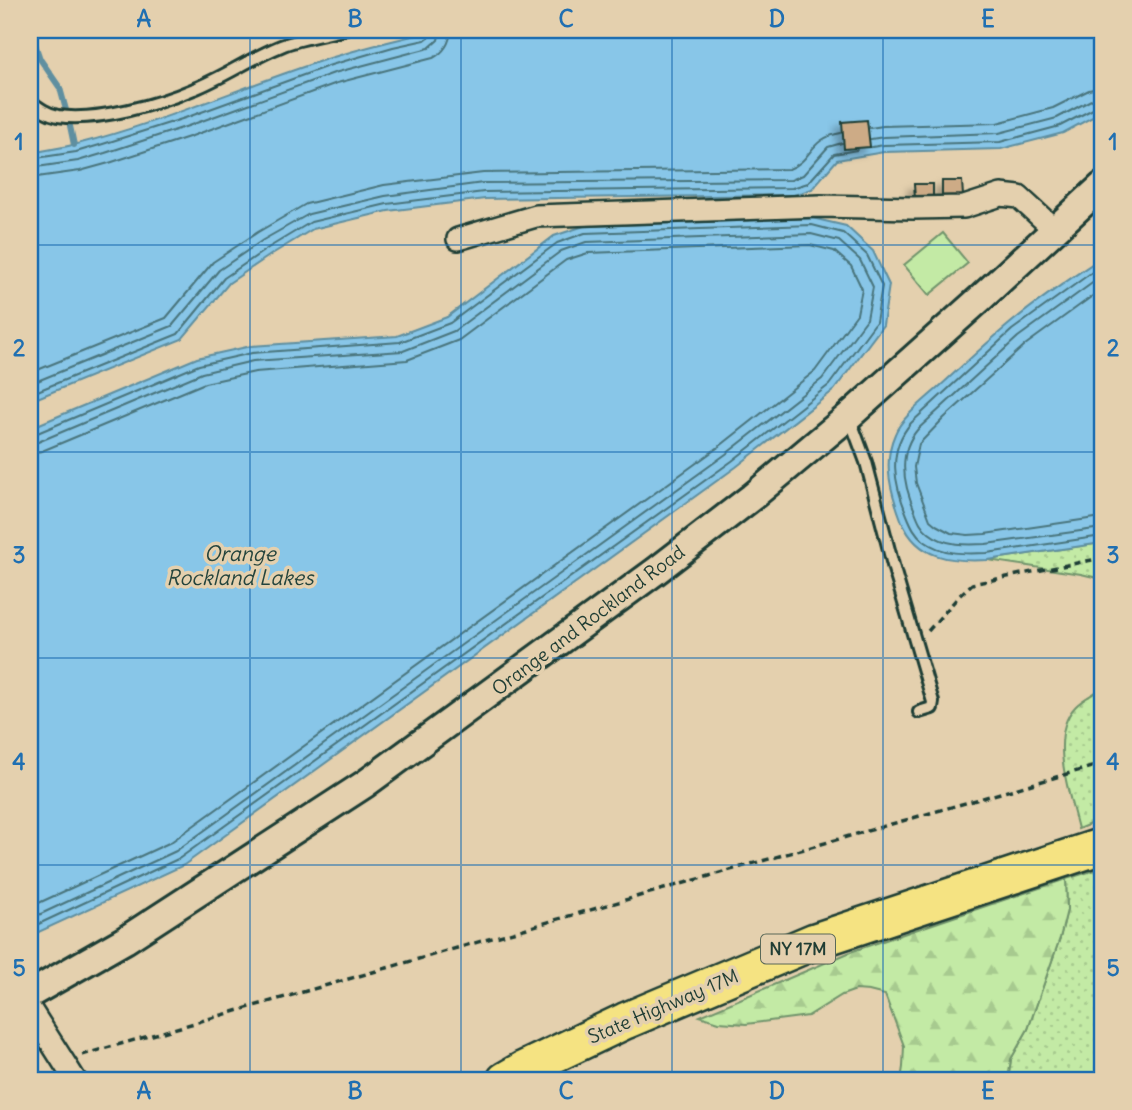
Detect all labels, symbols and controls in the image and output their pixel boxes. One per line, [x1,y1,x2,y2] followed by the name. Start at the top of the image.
[137,4,152,33] text: A
[347,4,363,33] text: B
[558,4,574,33] text: C
[769,4,785,33] text: D
[981,4,995,33] text: E
[14,127,24,156] text: 1
[1108,127,1118,156] text: 1
[13,333,26,362] text: 2
[1107,333,1120,362] text: 2
[12,540,26,569] text: 3
[166,540,315,591] water label: Orange Rockland Lakes
[487,540,689,700] street label: Orange and Rockland Road
[1106,540,1120,569] text: 3
[12,747,26,776] text: 4
[1106,747,1120,776] text: 4
[761,934,835,964] road number: NY 17M
[12,953,26,982] text: 5
[1106,953,1120,982] text: 5
[584,963,742,1049] street label: State Highway 17M
[137,1076,152,1105] text: A
[347,1076,363,1105] text: B
[558,1076,574,1105] text: C
[769,1076,785,1105] text: D
[981,1076,995,1105] text: E

